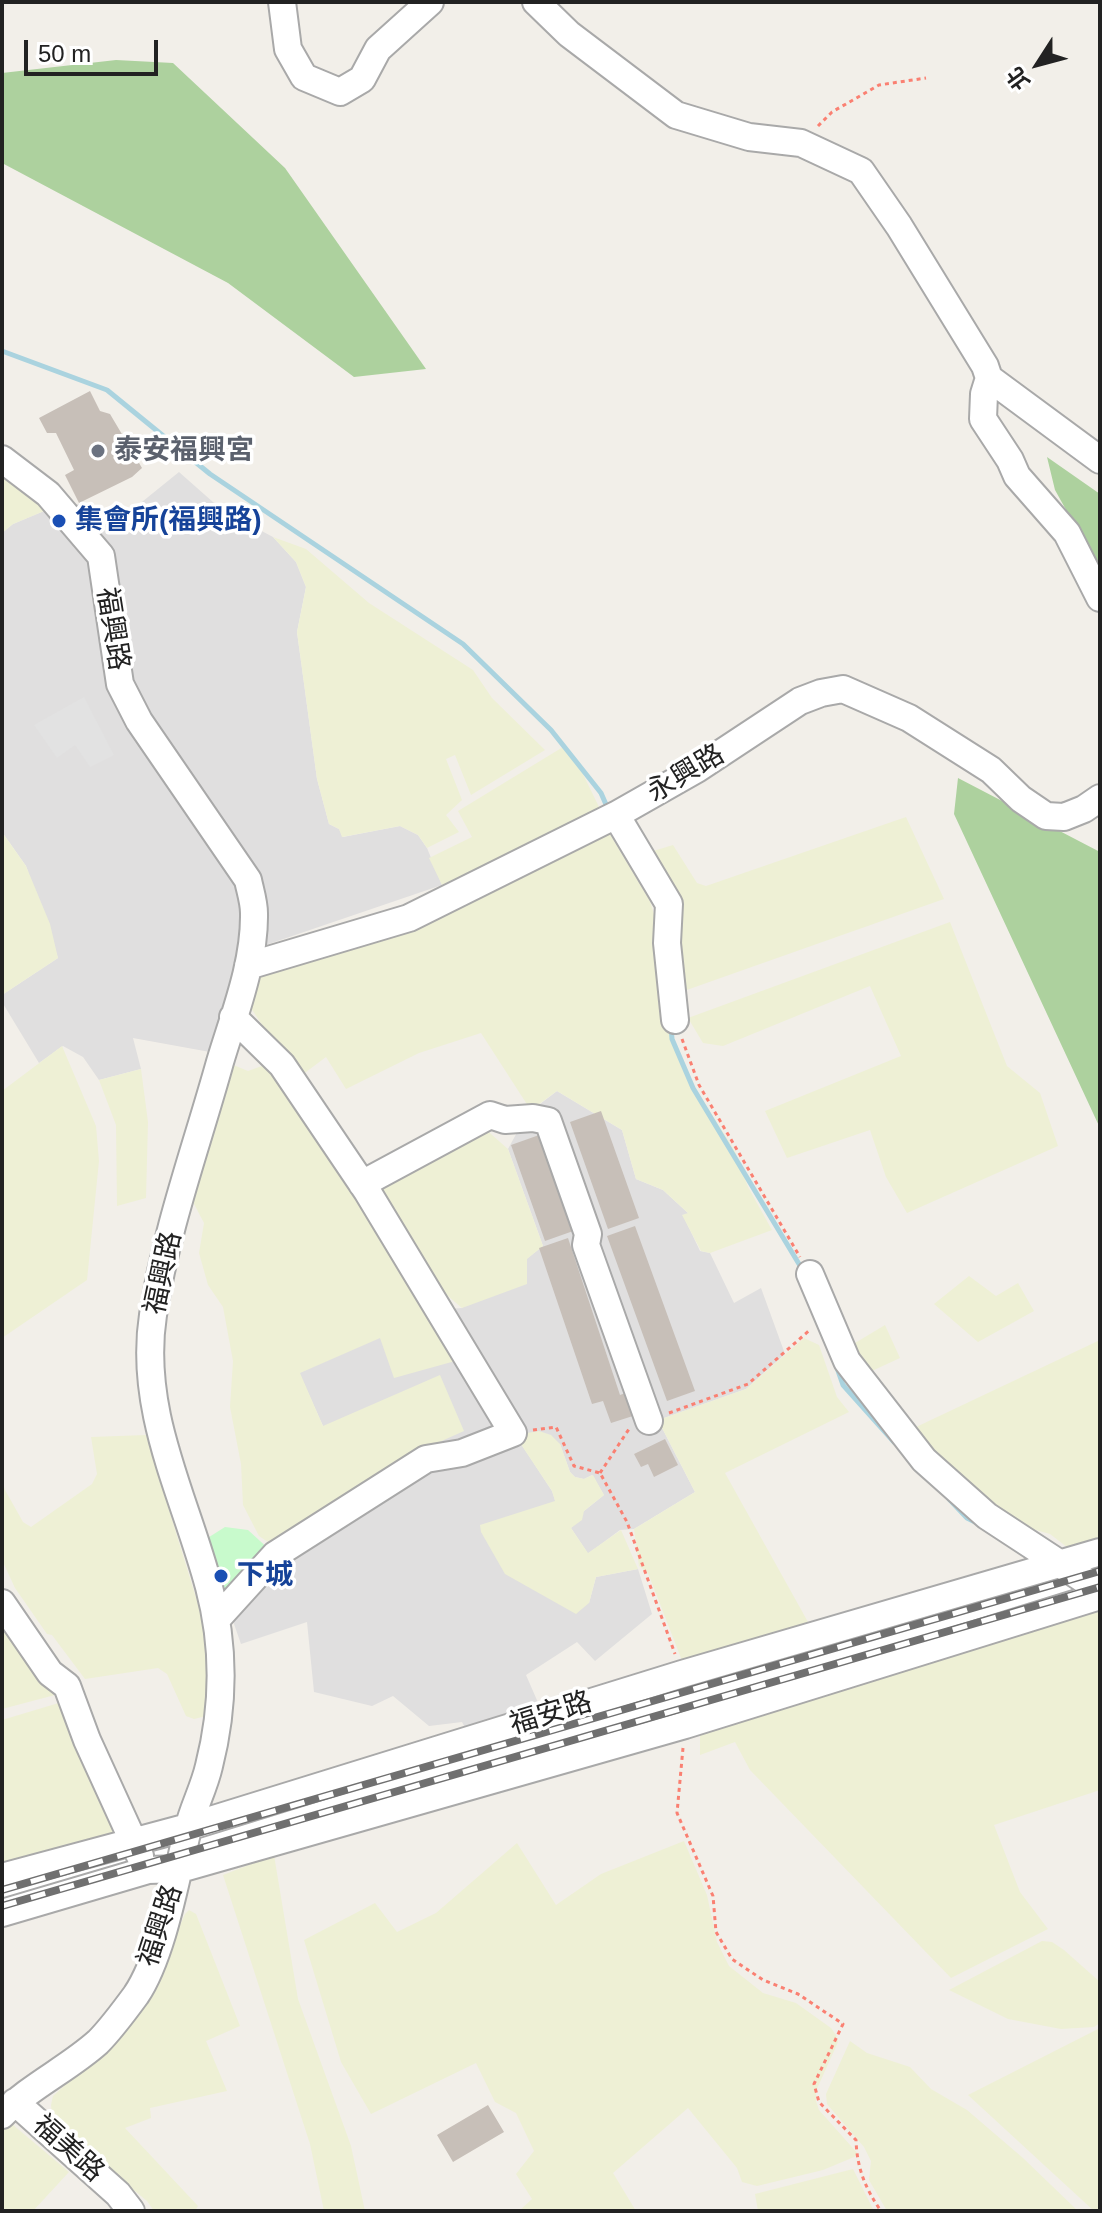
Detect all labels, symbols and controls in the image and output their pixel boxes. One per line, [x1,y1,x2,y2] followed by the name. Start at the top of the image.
[28,24,162,74] scale bar
[998,24,1078,104] north arrow
[38,40,91,67] text: 50 m
[1002,62,1035,95] text: 北
[114,434,254,468] place label: 泰安福興宮
[89,442,107,460] marker: 泰安福興宮
[75,504,262,538] place label: 集會所(福興路)
[50,512,68,530] marker: 集會所(福興路)
[89,585,135,673] street label: 福興路
[641,738,731,810] street label: 永興路
[139,1228,189,1318] street label: 福興路
[237,1559,293,1593] place label: 下城
[212,1567,230,1585] marker: 下城
[506,1686,596,1742] street label: 福安路
[132,1881,190,1971] street label: 福興路
[26,2108,110,2190] street label: 福美路

